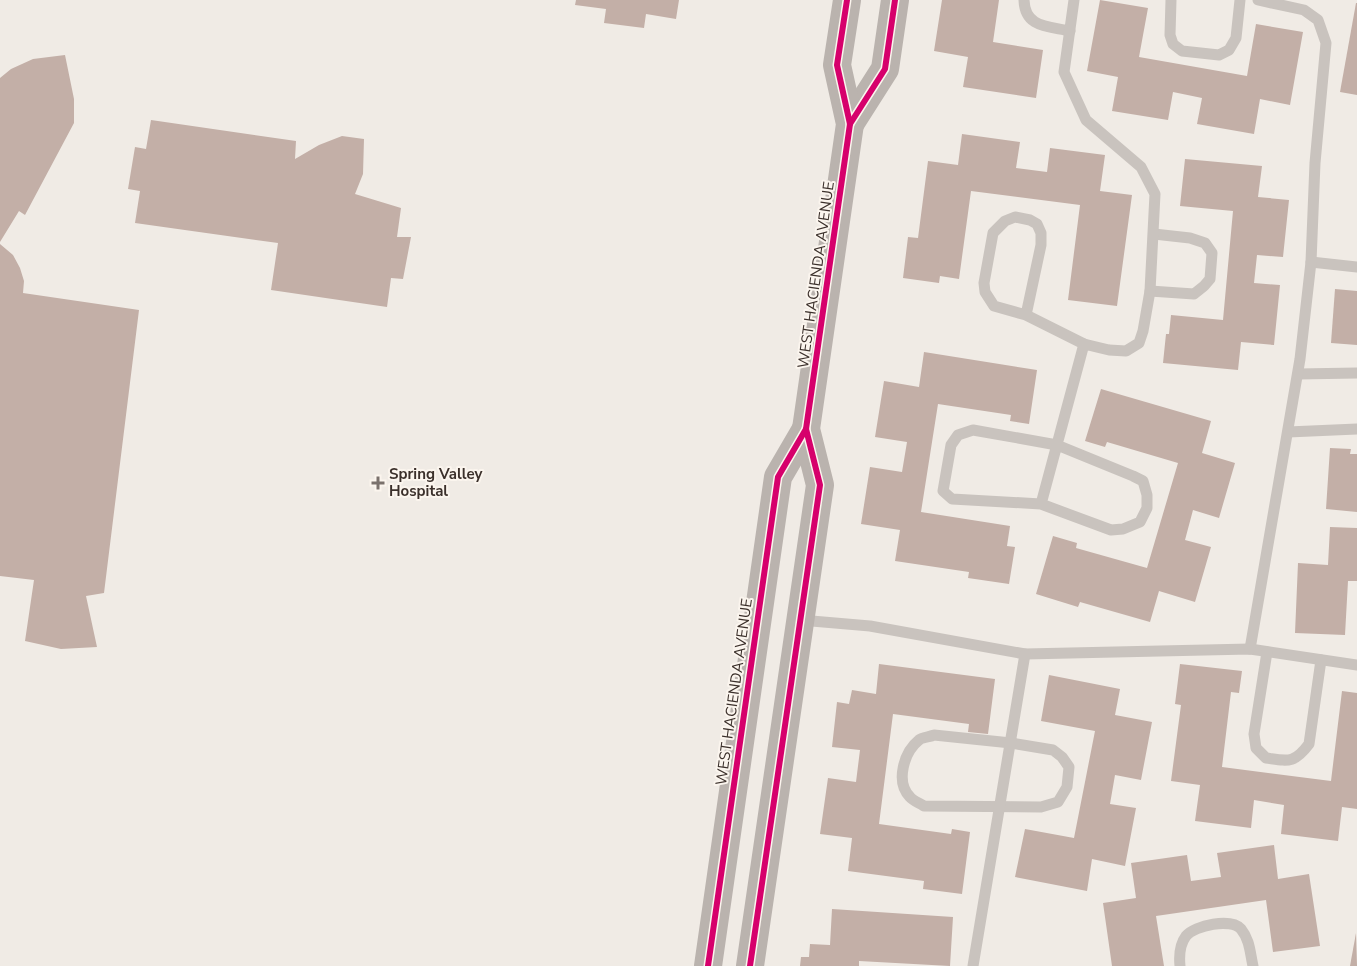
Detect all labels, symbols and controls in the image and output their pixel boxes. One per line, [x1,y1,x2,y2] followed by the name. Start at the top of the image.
[793,180,839,370] street label: WEST HACIENDA AVENUE
[389,464,483,501] place label: Spring Valley Hospital
[371,476,385,490] marker: Spring Valley Hospital
[711,597,757,787] street label: WEST HACIENDA AVENUE

